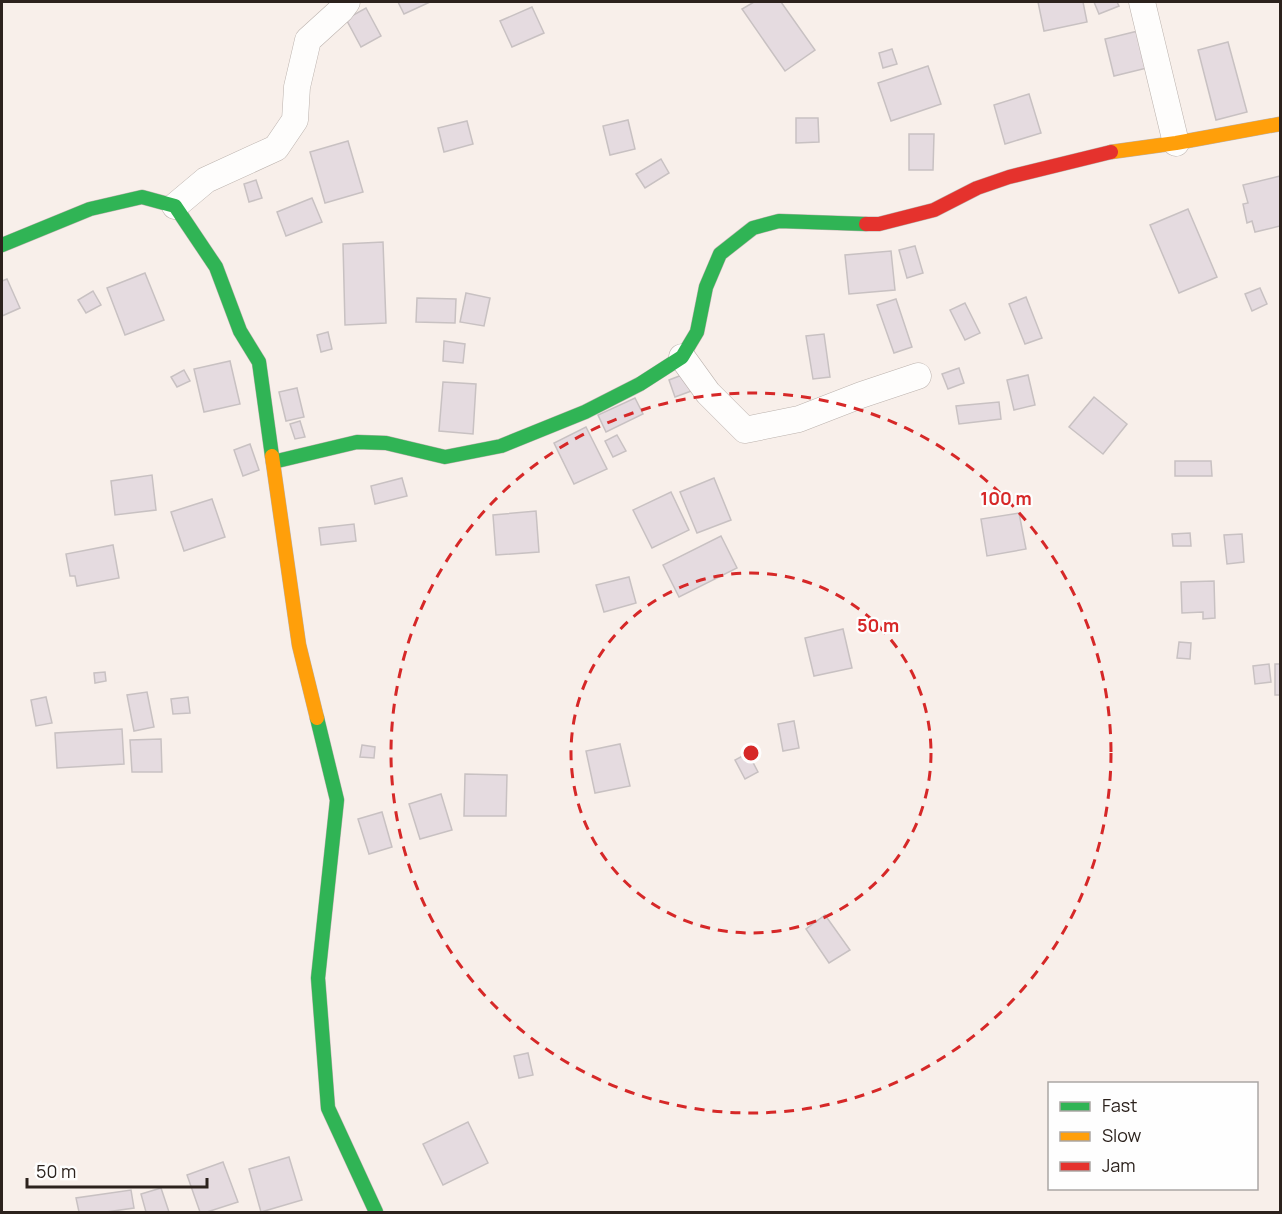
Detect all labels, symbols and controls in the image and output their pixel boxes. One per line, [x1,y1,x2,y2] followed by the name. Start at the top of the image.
[980,486,1032,510] text: 100 m
[857,613,899,637] text: 50 m
[741,743,761,763] centre of rings
[1048,1082,1258,1190] legend
[1102,1093,1137,1117] text: Fast
[1102,1123,1142,1147] text: Slow
[27,1151,207,1189] scale bar
[1102,1153,1136,1177] text: Jam
[36,1159,76,1183] text: 50 m

